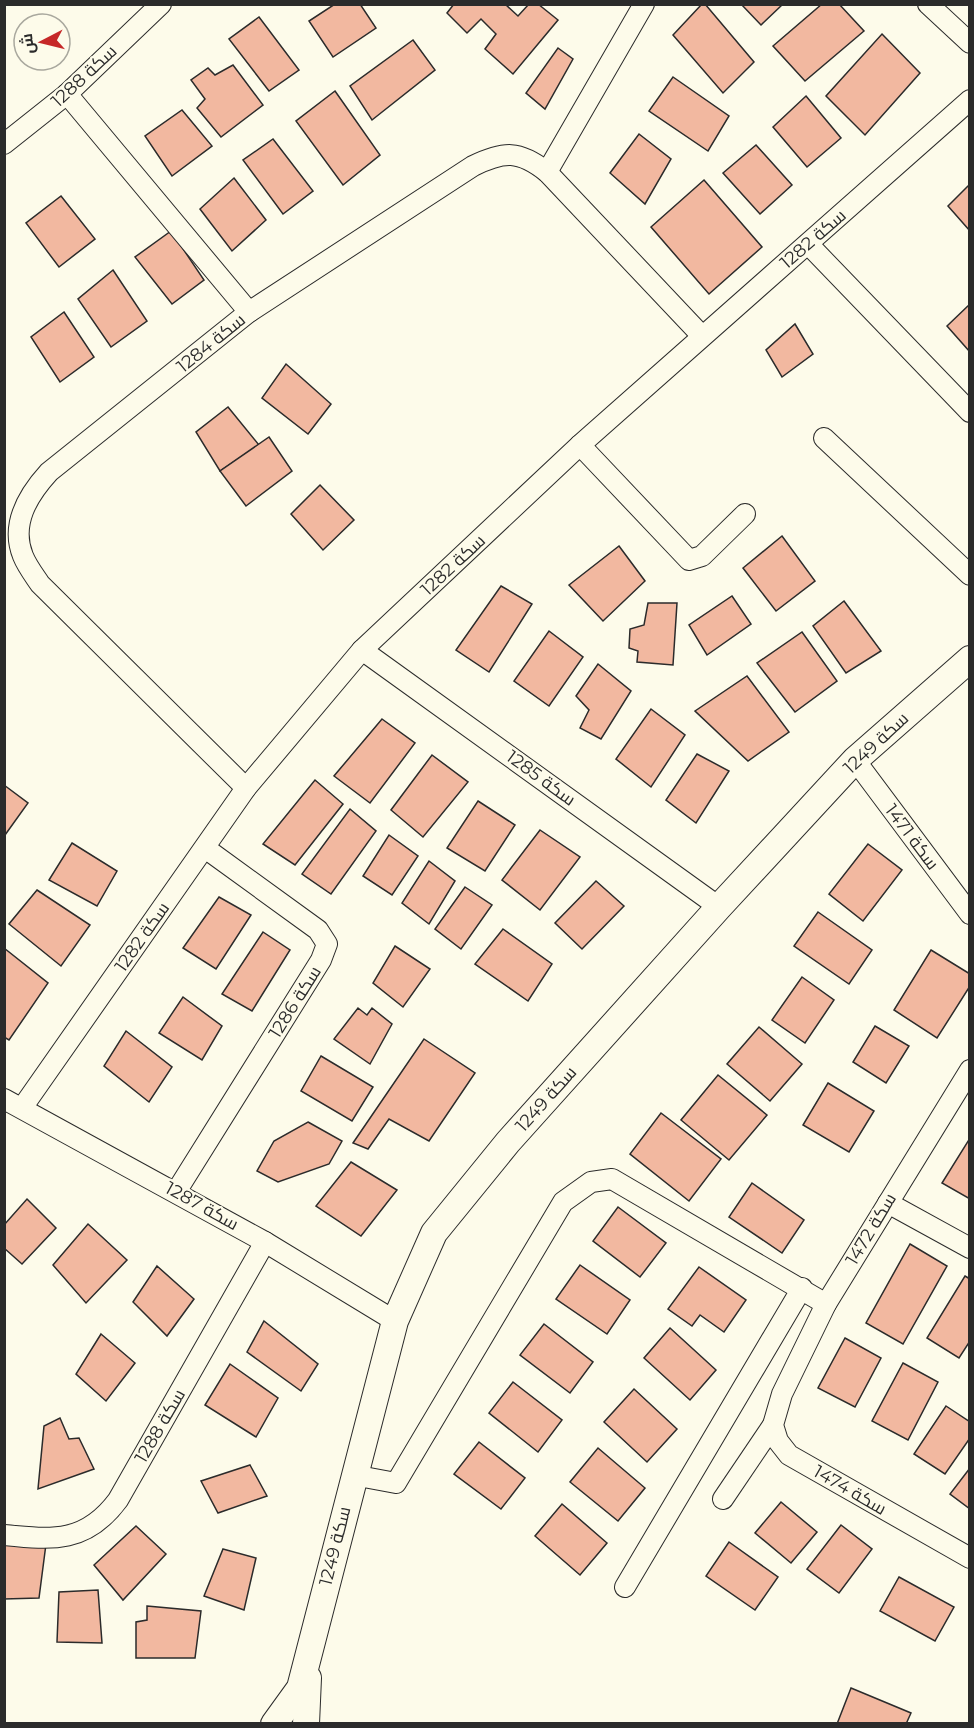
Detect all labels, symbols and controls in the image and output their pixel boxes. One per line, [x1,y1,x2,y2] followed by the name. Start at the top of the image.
[12,12,72,72] north arrow
[17,32,38,55] text: ش
[47,40,121,112] street label: سكة 1288
[775,204,851,274] street label: سكة 1282
[172,309,250,377] street label: سكة 1284
[416,530,490,600] street label: سكة 1282
[839,707,913,779] street label: سكة 1249
[502,746,580,810] street label: سكة 1285
[880,800,944,874] street label: سكة 1471
[110,898,174,976] street label: سكة 1282
[264,962,326,1042] street label: سكة 1286
[511,1062,581,1136] street label: سكة 1249
[161,1177,243,1235] street label: سكة 1287
[841,1189,901,1269] street label: سكة 1472
[130,1385,190,1467] street label: سكة 1288
[810,1460,890,1520] street label: سكة 1474
[315,1504,355,1588] street label: سكة 1249

